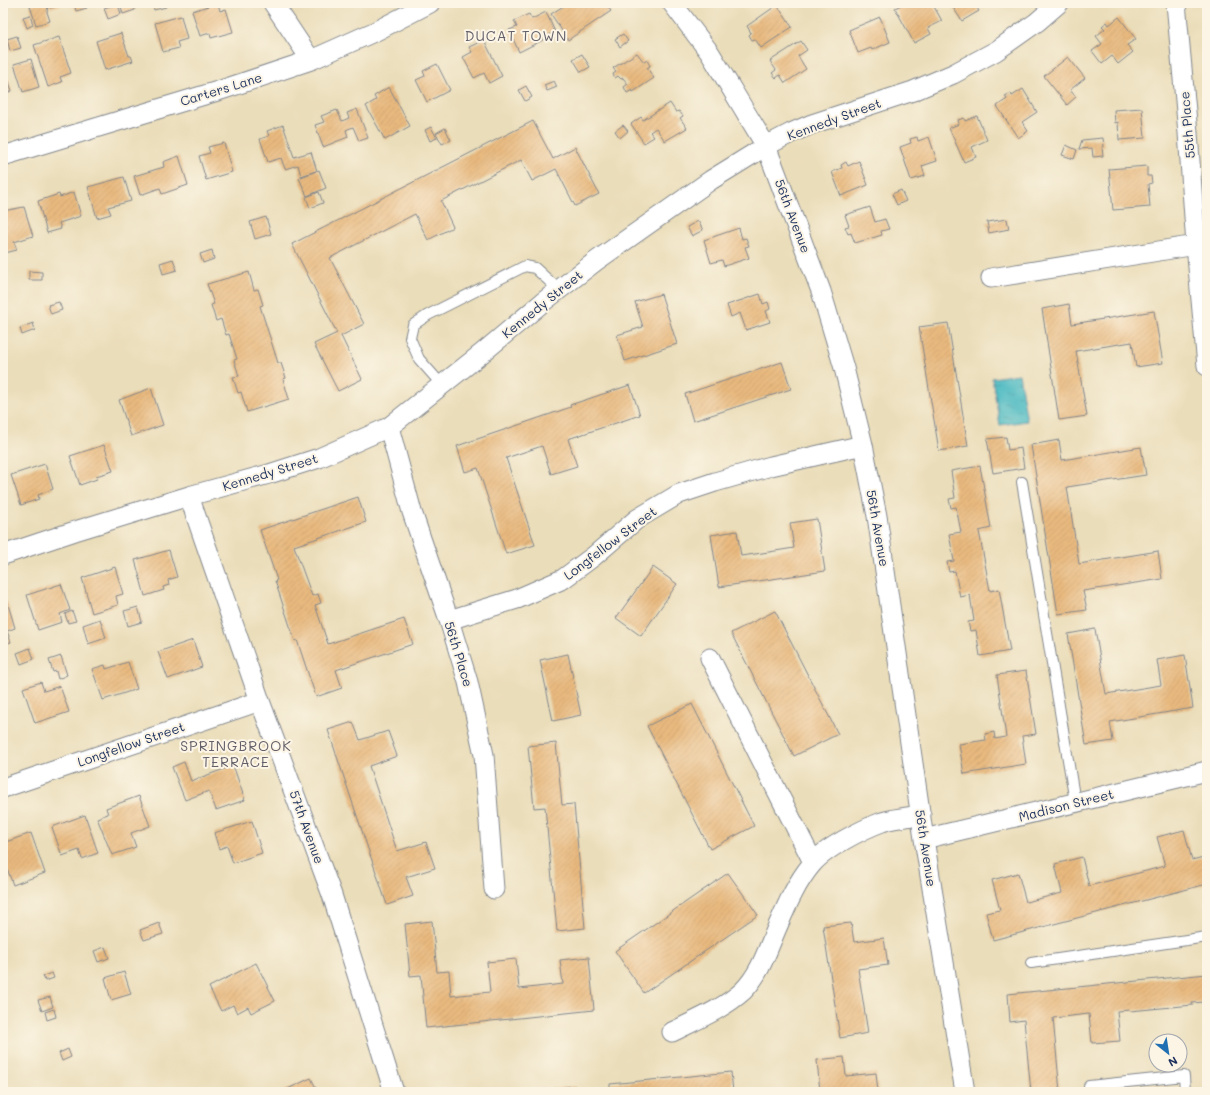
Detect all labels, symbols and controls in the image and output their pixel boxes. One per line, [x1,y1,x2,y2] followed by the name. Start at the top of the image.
[465,26,567,45] district label: DUCAT TOWN
[178,68,264,109] street label: Carters Lane
[1175,91,1198,159] street label: 55th Place
[784,94,883,143] street label: Kennedy Street
[772,177,815,255] street label: 56th Avenue
[498,266,586,341] street label: Kennedy Street
[220,449,320,494] street label: Kennedy Street
[863,488,894,568] street label: 56th Avenue
[560,502,660,583] street label: Longfellow Street
[441,619,477,689] street label: 56th Place
[75,717,187,770] street label: Longfellow Street
[180,736,292,771] district label: SPRINGBROOK TERRACE
[1017,784,1115,825] street label: Madison Street
[286,788,329,866] street label: 57th Avenue
[912,808,941,888] street label: 56th Avenue
[1148,1033,1188,1073] north arrow
[1166,1054,1181,1071] text: N

